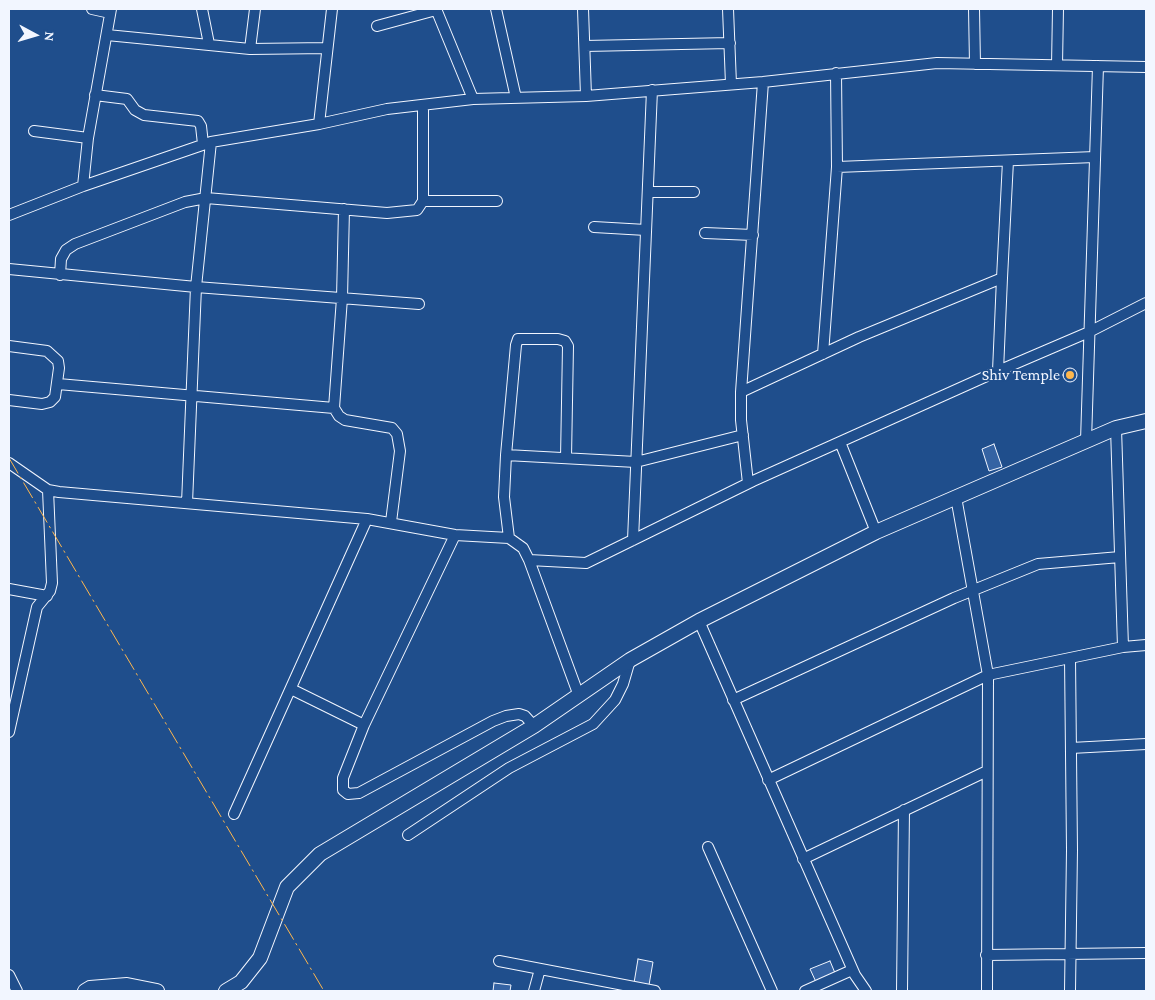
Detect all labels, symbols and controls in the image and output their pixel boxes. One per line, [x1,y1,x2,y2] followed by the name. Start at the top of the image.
[10,10,60,60] north arrow
[41,31,58,42] text: N
[982,365,1060,385] place label: Shiv Temple
[1064,369,1076,381] marker: Shiv Temple

